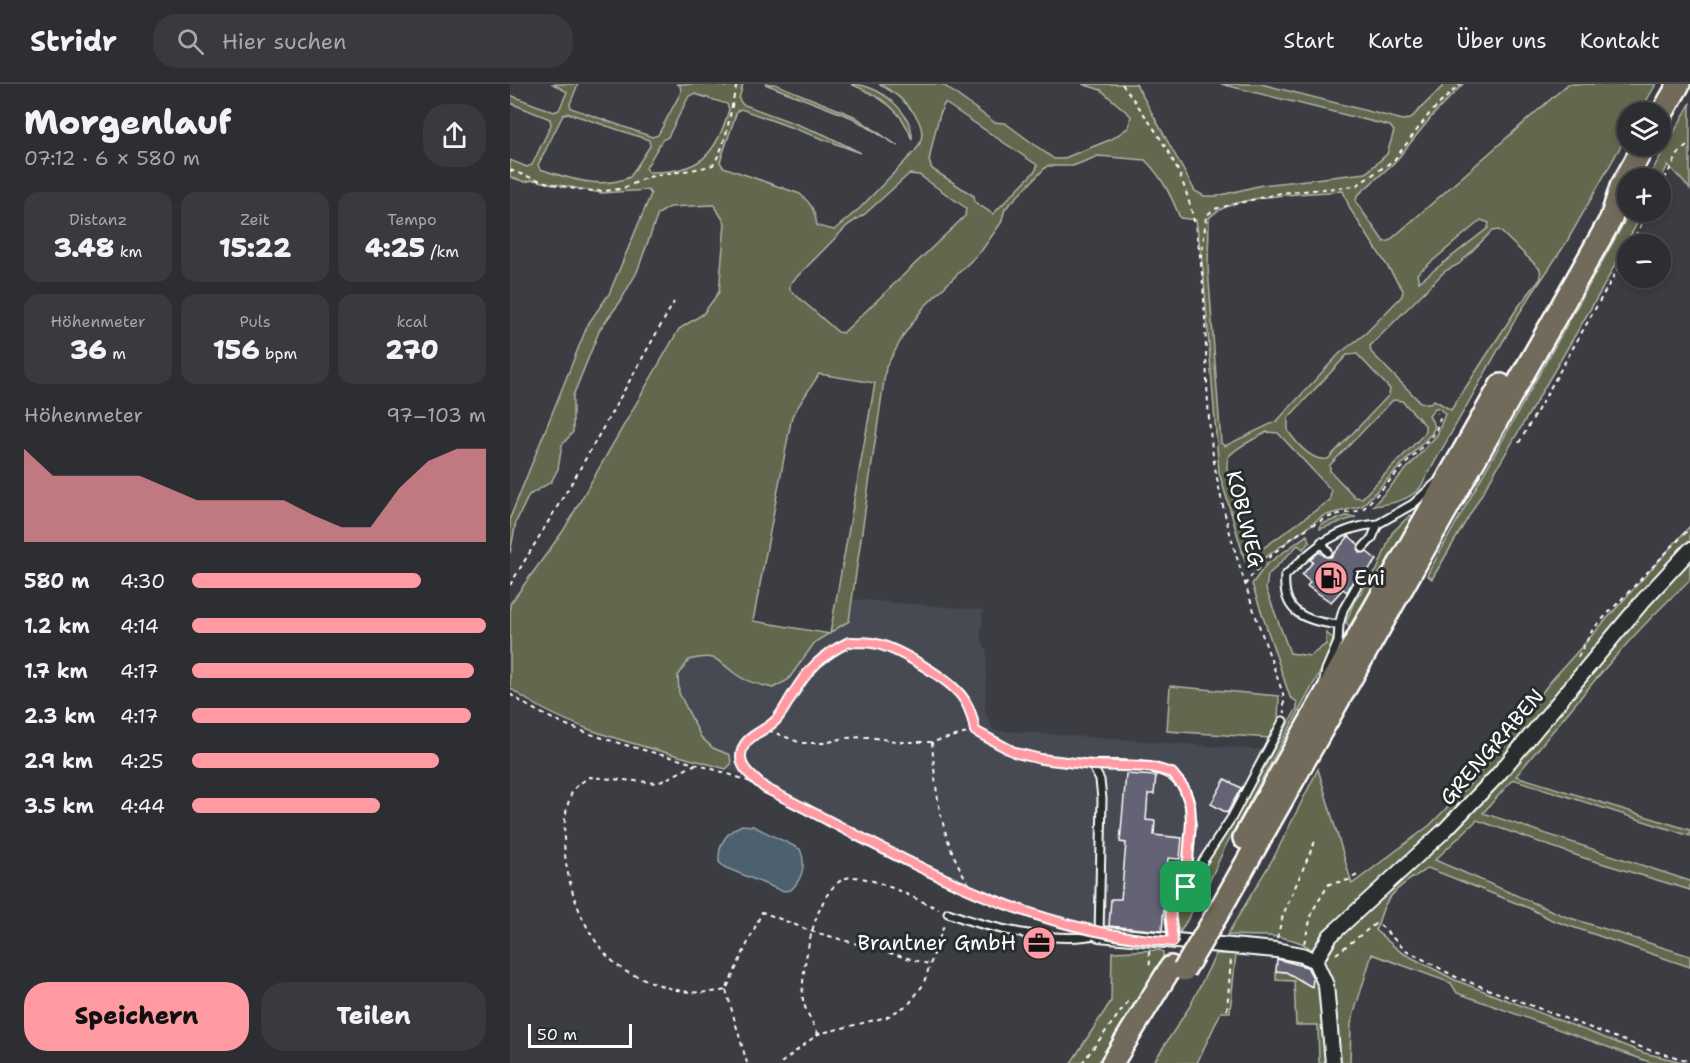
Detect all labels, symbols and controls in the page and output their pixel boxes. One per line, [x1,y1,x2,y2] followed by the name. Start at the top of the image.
[153,14,573,68] search box
[30,22,117,60] text: Stridr
[174,25,207,58] icon: search
[222,27,347,56] text: Hier suchen
[1284,27,1335,55] text: Start
[1368,27,1424,55] text: Karte
[1457,27,1547,55] text: Über uns
[1580,27,1660,55] text: Kontakt
[24,100,232,145] text: Morgenlauf
[1617,102,1671,288] map controls
[1617,102,1671,156] button: layers
[423,104,486,167] button: share
[24,145,200,171] text: 07:12 · 6 × 580 m
[1617,168,1671,222] button: +
[69,209,127,230] text: Distanz
[240,209,270,230] text: Zeit
[387,209,437,230] text: Tempo
[54,230,114,265] text: 3.48
[219,230,291,265] text: 15:22
[365,230,425,265] text: 4:25
[1617,234,1671,288] button: −
[114,241,142,262] text: km
[425,241,459,262] text: /km
[50,311,146,332] text: Höhenmeter
[239,311,271,332] text: Puls
[396,311,428,332] text: kcal
[70,332,107,367] text: 36
[213,332,260,367] text: 156
[385,332,439,367] text: 270
[107,343,126,364] text: m
[260,343,297,364] text: bpm
[24,402,143,428] text: Höhenmeter
[386,402,486,428] text: 97–103 m
[1219,468,1271,571] street label: KOBLWEG
[1313,560,1349,596] fuel station icon: Eni
[1354,564,1385,592] place label: Eni
[24,568,89,594] text: 580 m
[120,568,165,594] text: 4:30
[24,613,90,639] text: 1.2 km
[120,613,159,639] text: 4:14
[24,658,88,684] text: 1.7 km
[120,658,159,684] text: 4:17
[1434,683,1550,811] street label: GRENGRABEN
[24,703,95,729] text: 2.3 km
[120,703,159,729] text: 4:17
[24,748,93,774] text: 2.9 km
[120,748,164,774] text: 4:25
[24,793,94,819] text: 3.5 km
[120,793,165,819] text: 4:44
[1160,861,1211,912] pin
[1169,870,1202,903] icon: arrive
[1021,925,1057,961] office icon: Brantner GmbH
[858,929,1016,957] place label: Brantner GmbH
[24,982,249,1051] button: Speichern
[261,982,486,1051] button: Teilen
[528,1021,632,1048] scale bar
[537,1024,577,1045] text: 50 m

